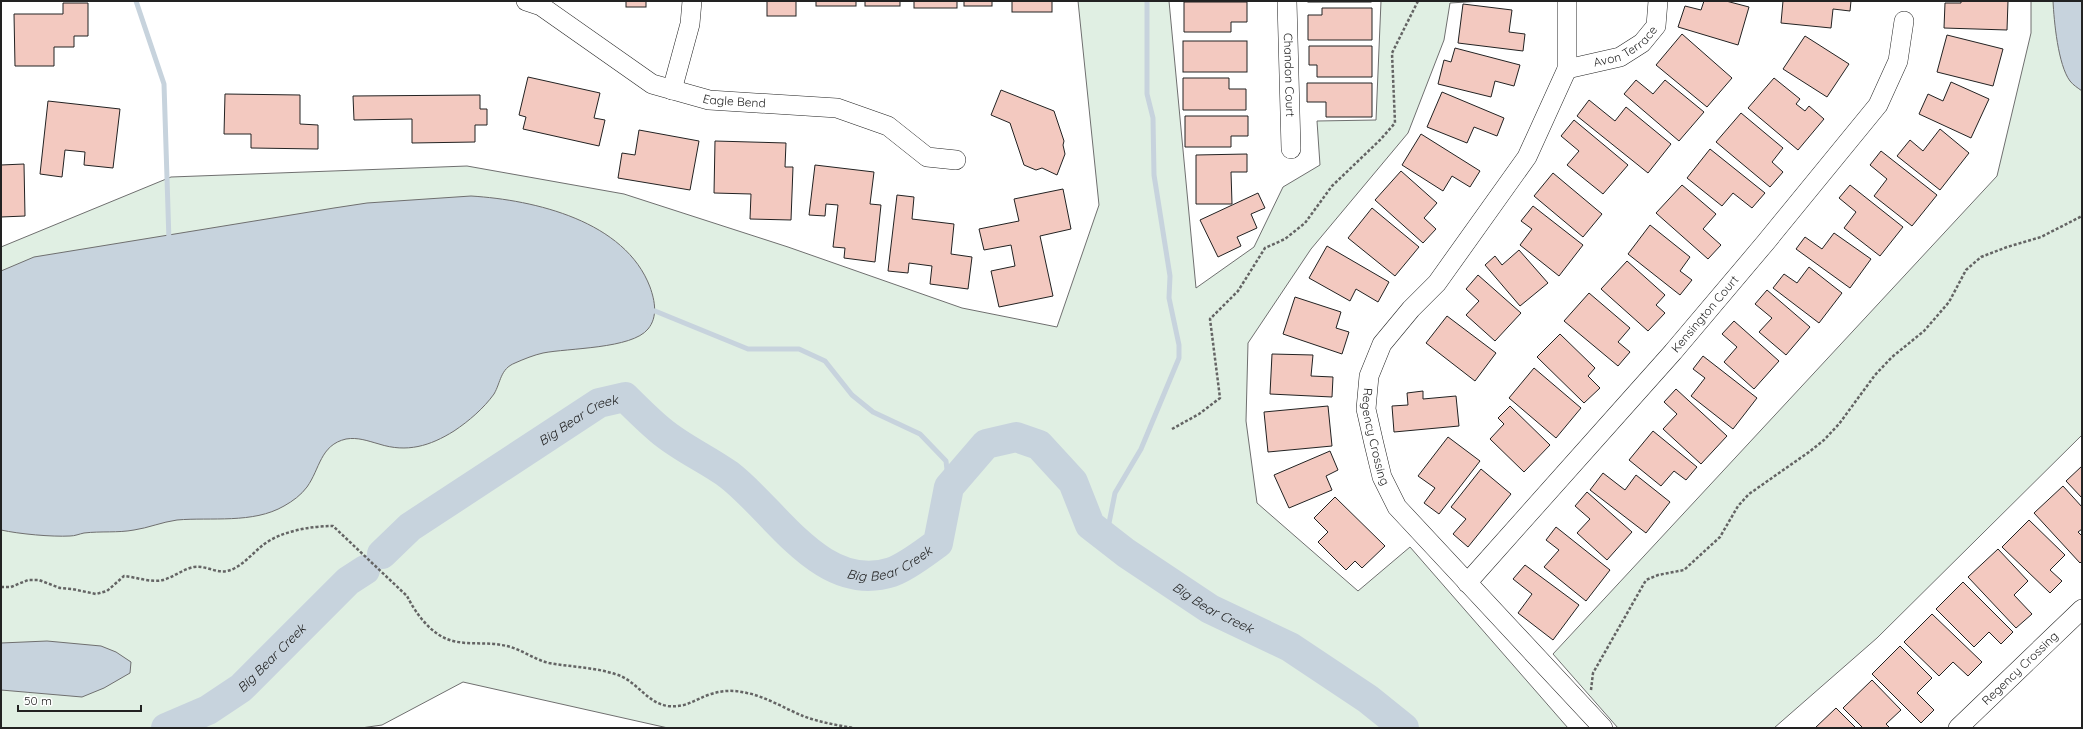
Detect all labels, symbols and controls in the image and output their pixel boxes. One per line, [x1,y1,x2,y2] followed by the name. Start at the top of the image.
[1592,22,1660,70] street label: Avon Terrace
[1281,33,1298,117] street label: Chandon Court
[701,91,766,111] street label: Eagle Bend
[1668,272,1741,356] street label: Kensington Court
[1359,387,1393,488] street label: Regency Crossing
[535,391,620,449] water label: Big Bear Creek
[845,542,936,584] water label: Big Bear Creek
[1170,578,1257,637] water label: Big Bear Creek
[234,620,309,695] water label: Big Bear Creek
[1979,628,2061,708] street label: Regency Crossing
[18,687,141,713] scale bar
[24,693,52,708] text: 50 m

